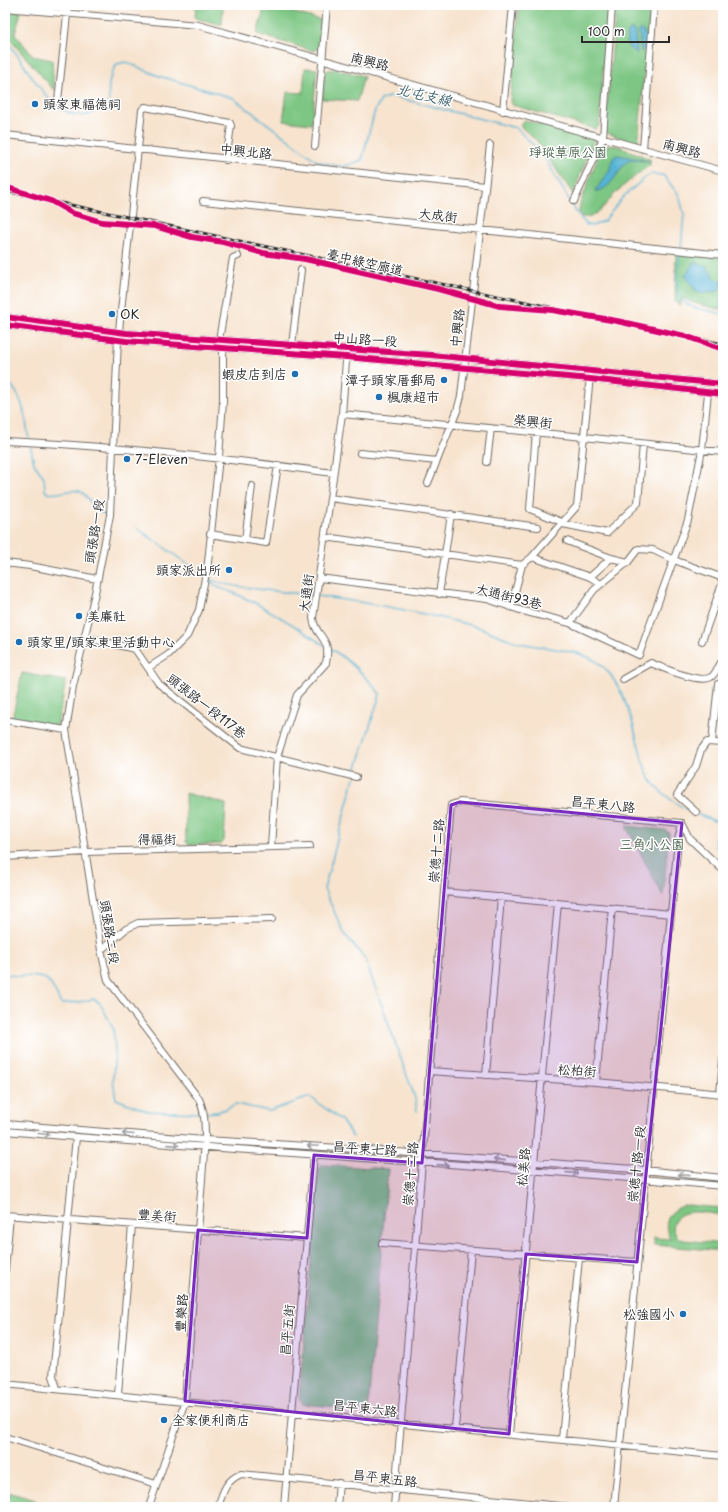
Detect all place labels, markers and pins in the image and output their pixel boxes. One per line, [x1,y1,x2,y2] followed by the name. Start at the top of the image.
[43,94,121,113] place label: 頭家東福德祠
[30,99,40,109] marker: 頭家東福德祠
[120,304,139,323] place label: OK
[107,309,117,319] marker: OK
[222,364,287,383] place label: 蝦皮店到店
[290,369,300,379] marker: 蝦皮店到店
[345,370,436,389] place label: 潭子頭家厝郵局
[439,375,449,385] marker: 潭子頭家厝郵局
[387,387,439,406] place label: 楓康超市
[374,392,384,402] marker: 楓康超市
[135,449,188,468] place label: 7-Eleven
[122,454,132,464] marker: 7-Eleven
[156,560,221,579] place label: 頭家派出所
[224,565,234,575] marker: 頭家派出所
[87,606,126,625] place label: 美廉社
[74,611,84,621] marker: 美廉社
[27,632,175,651] place label: 頭家里/頭家東里活動中心
[14,637,24,647] marker: 頭家里/頭家東里活動中心
[623,1304,675,1323] place label: 松強國小
[678,1309,688,1319] marker: 松強國小
[172,1410,250,1429] place label: 全家便利商店
[159,1415,169,1425] marker: 全家便利商店

